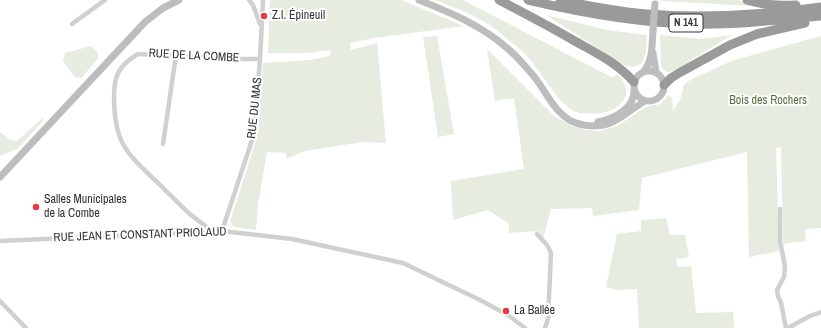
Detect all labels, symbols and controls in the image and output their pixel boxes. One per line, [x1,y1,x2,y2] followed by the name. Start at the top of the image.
[272,9,325,23] place label: Z.I. Épineuil
[259,11,269,21] marker: Z.I. Épineuil
[669,14,703,32] road number: N 141
[148,46,240,66] street label: RUE DE LA COMBE
[245,77,265,139] street label: RUE DU MAS
[729,94,807,108] park label: Bois des Rochers
[44,193,127,221] place label: Salles Municipales de la Combe
[31,202,41,212] marker: Salles Municipales de la Combe
[53,225,227,245] street label: RUE JEAN ET CONSTANT PRIOLAUD
[514,304,555,318] place label: La Ballée
[501,306,511,316] marker: La Ballée

